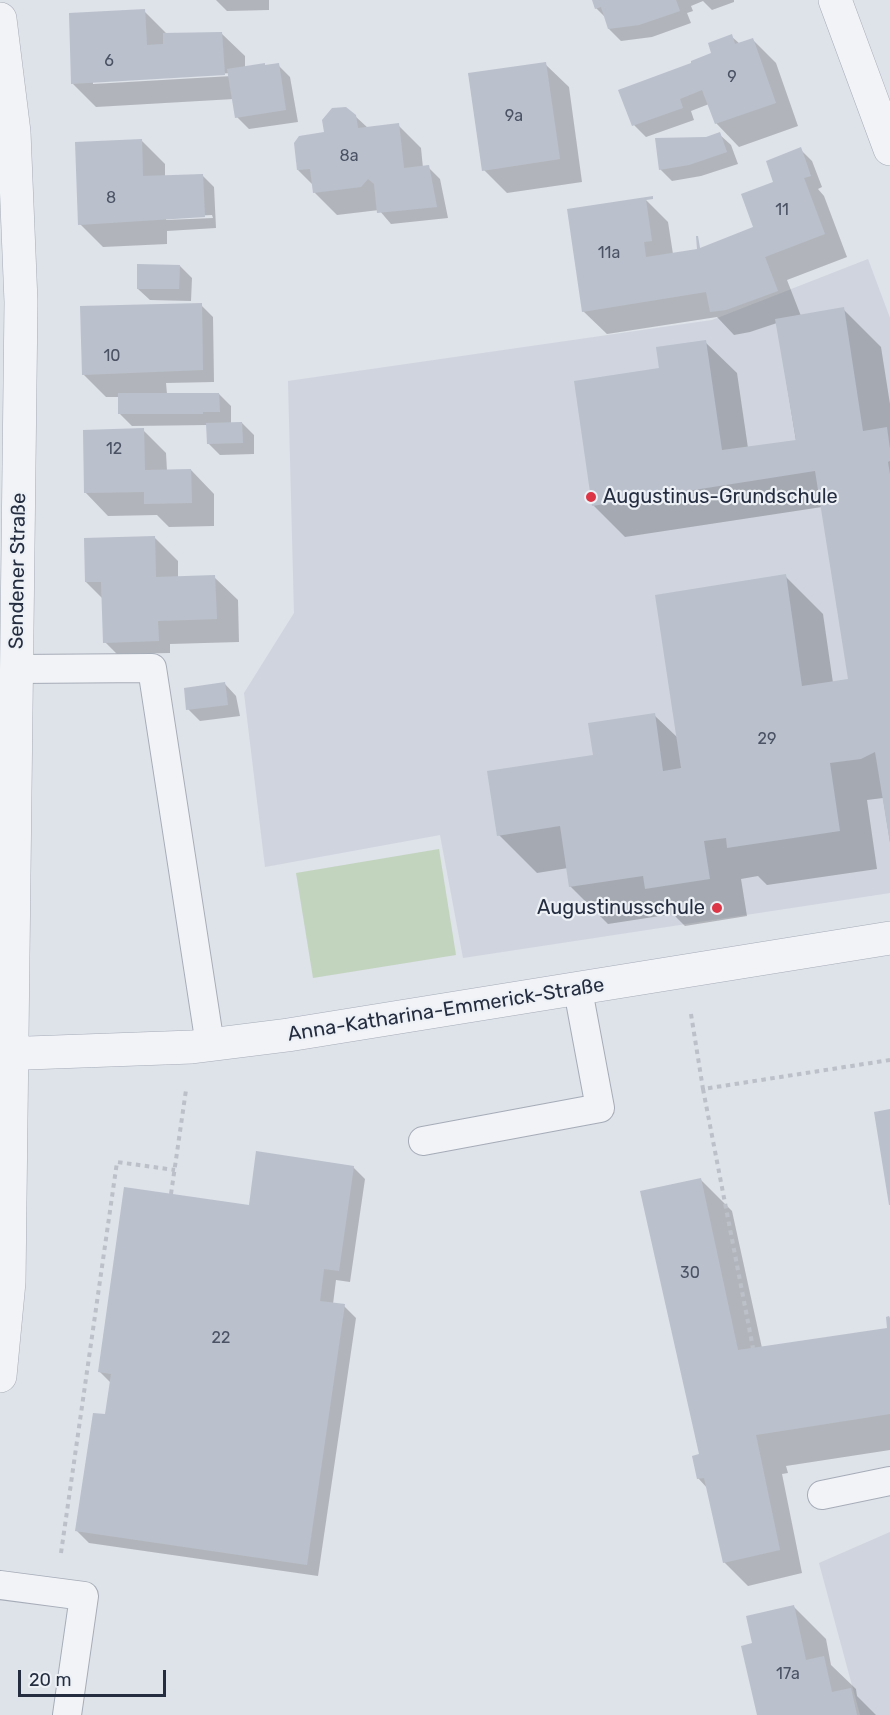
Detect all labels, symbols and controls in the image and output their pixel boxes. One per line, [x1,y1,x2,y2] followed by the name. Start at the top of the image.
[104,51,114,71] house number: 6
[727,67,737,87] house number: 9
[505,106,523,126] house number: 9a
[339,146,359,166] house number: 8a
[106,188,116,208] house number: 8
[775,200,789,220] house number: 11
[598,243,620,263] house number: 11a
[103,346,121,366] house number: 10
[106,439,122,459] house number: 12
[603,485,838,509] place label: Augustinus-Grundschule
[584,490,598,504] marker: Augustinus-Grundschule
[5,493,31,649] street label: Sendener Straße
[758,729,776,749] house number: 29
[537,896,705,920] place label: Augustinusschule
[710,901,724,915] marker: Augustinusschule
[286,973,606,1047] street label: Anna-Katharina-Emmerick-Straße
[680,1263,700,1283] house number: 30
[212,1328,230,1348] house number: 22
[21,1658,170,1696] scale bar
[776,1664,800,1684] house number: 17a
[29,1669,71,1691] text: 20 m

